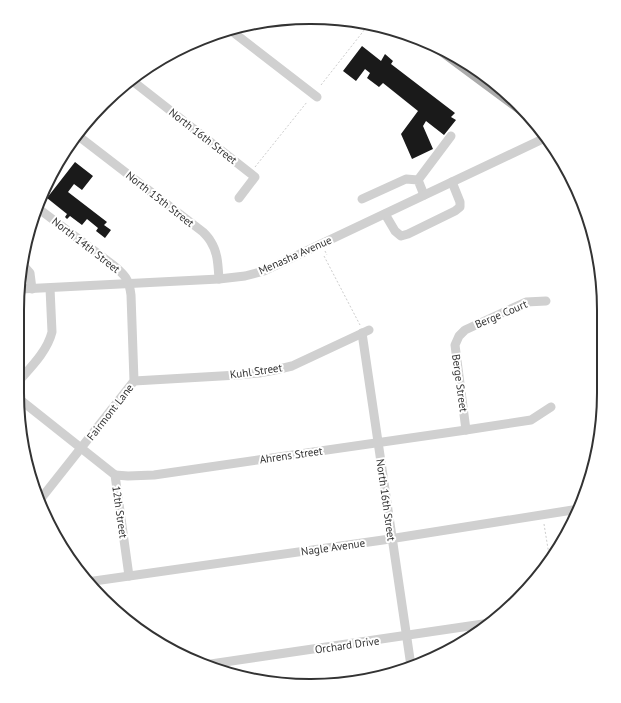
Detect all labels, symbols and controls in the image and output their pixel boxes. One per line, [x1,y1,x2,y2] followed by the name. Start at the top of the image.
[166,105,240,167] street label: North 16th Street
[123,168,197,230] street label: North 15th Street
[49,214,123,276] street label: North 14th Street
[256,232,334,277] street label: Menasha Avenue
[473,297,530,331] street label: Berge Court
[449,353,471,413] street label: Berge Street
[229,360,283,382] street label: Kuhl Street
[84,381,137,443] street label: Fairmont Lane
[259,444,324,466] street label: Ahrens Street
[373,458,399,542] street label: North 16th Street
[109,485,131,539] street label: 12th Street
[300,536,366,558] street label: Nagle Avenue
[314,633,381,656] street label: Orchard Drive

